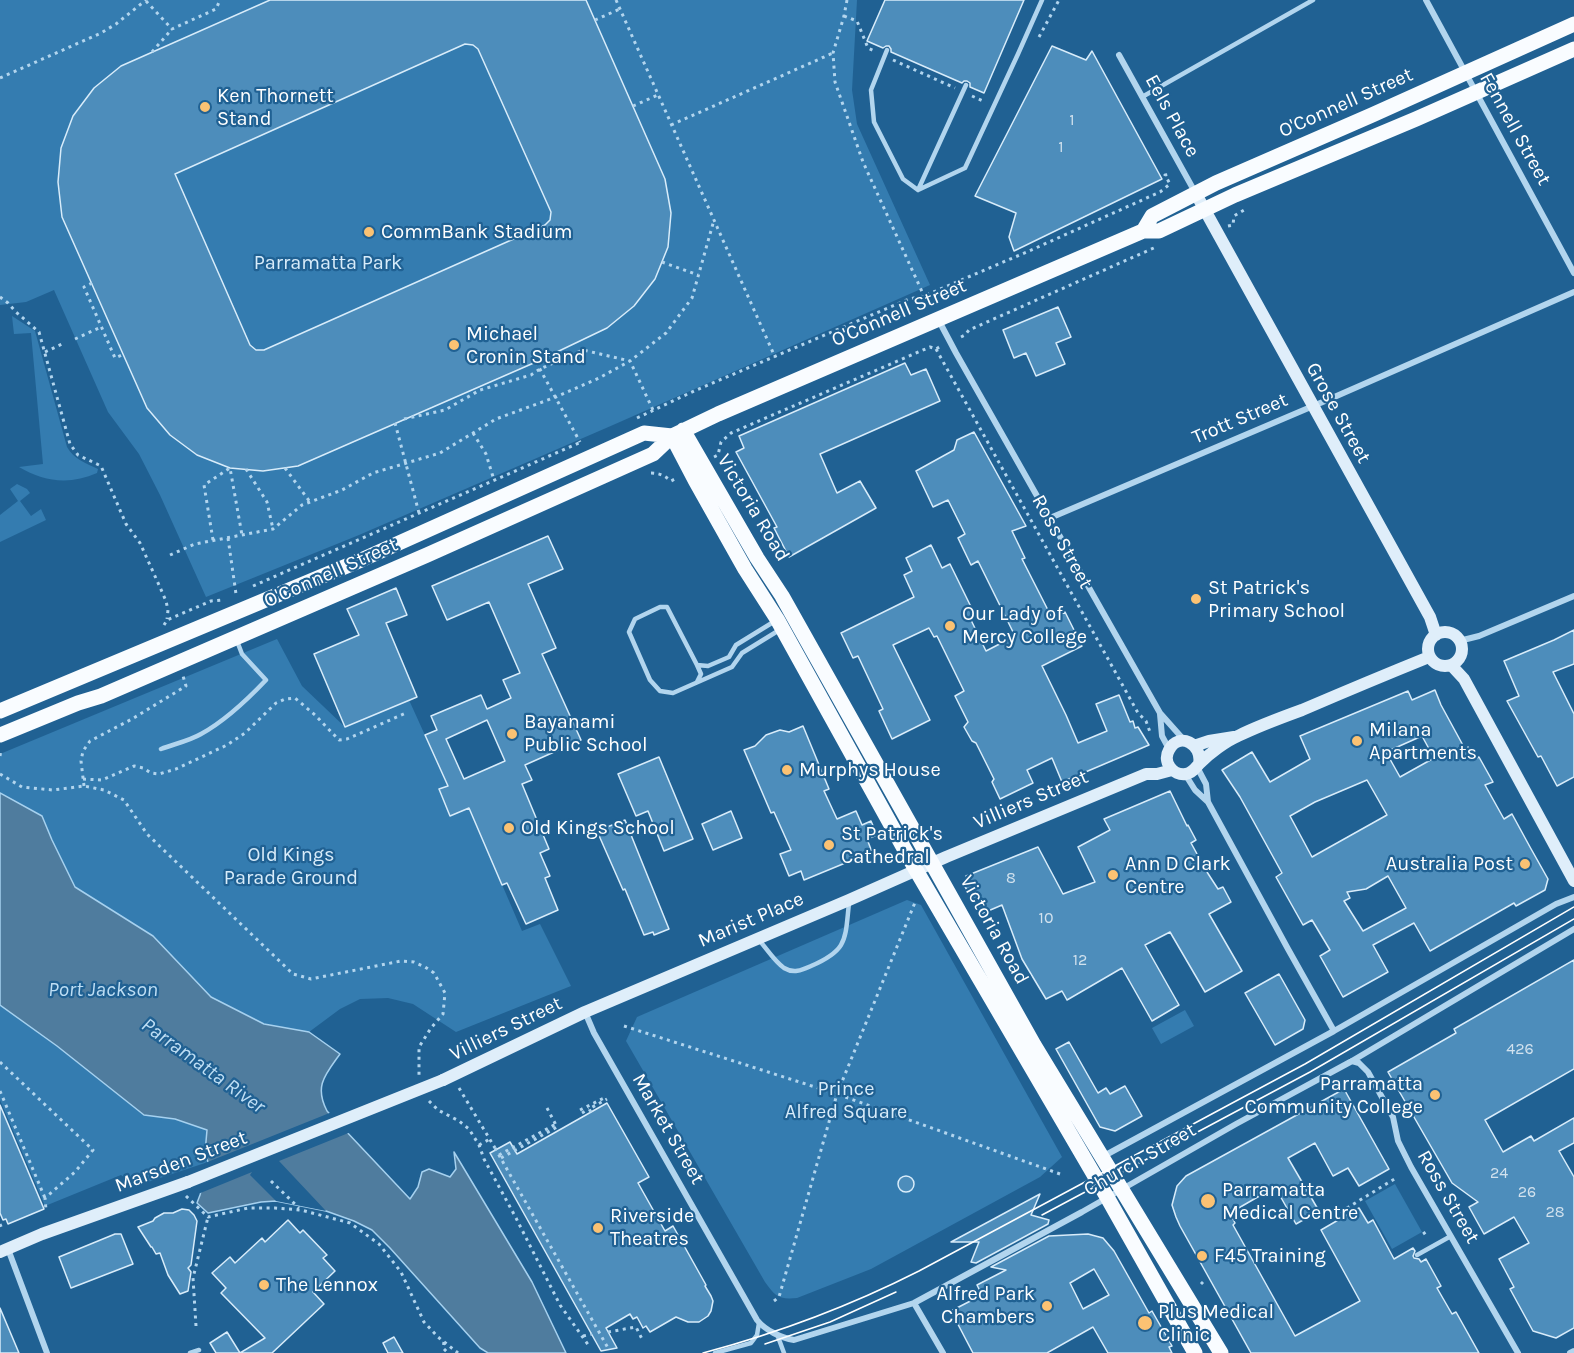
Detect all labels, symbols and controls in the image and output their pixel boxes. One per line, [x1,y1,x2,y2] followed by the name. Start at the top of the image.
[1275,63,1417,143] street label: O'Connell Street
[1474,68,1556,190] street label: Fennell Street
[1140,71,1204,161] street label: Eels Place
[217,84,334,131] place label: Ken Thornett Stand
[198,100,212,114] marker: Ken Thornett Stand
[1069,110,1075,130] house number: 1
[1058,137,1064,157] house number: 1
[381,220,572,244] place label: CommBank Stadium
[362,225,376,239] marker: CommBank Stadium
[254,251,402,275] park label: Parramatta Park
[828,274,970,352] street label: O'Connell Street
[466,322,586,369] place label: Michael Cronin Stand
[447,338,461,352] marker: Michael Cronin Stand
[1300,358,1376,468] street label: Grose Street
[1189,388,1291,450] street label: Trott Street
[712,450,794,566] street label: Victoria Road
[1026,491,1098,593] street label: Ross Street
[260,533,402,613] street label: O'Connell Street
[1208,576,1345,623] place label: St Patrick's Primary School
[1189,592,1203,606] marker: St Patrick's Primary School
[962,602,1087,649] place label: Our Lady of Mercy College
[943,619,957,633] marker: Our Lady of Mercy College
[524,710,648,757] place label: Bayanami Public School
[1369,718,1477,765] place label: Milana Apartments
[505,727,519,741] marker: Bayanami Public School
[1350,734,1364,748] marker: Milana Apartments
[799,758,941,782] place label: Murphys House
[780,763,794,777] marker: Murphys House
[970,765,1092,835] street label: Villiers Street
[521,816,675,840] place label: Old Kings School
[502,821,516,835] marker: Old Kings School
[841,822,943,869] place label: St Patrick's Cathedral
[822,838,836,852] marker: St Patrick's Cathedral
[224,843,358,890] park label: Old Kings Parade Ground
[1125,852,1231,899] place label: Ann D Clark Centre
[1386,852,1513,876] place label: Australia Post
[1518,857,1532,871] marker: Australia Post
[1006,868,1016,888] house number: 8
[1106,868,1120,882] marker: Ann D Clark Centre
[954,871,1034,989] street label: Victoria Road
[695,887,807,953] street label: Marist Place
[1039,908,1053,928] house number: 10
[1073,950,1087,970] house number: 12
[48,977,158,1003] water label: Port Jackson
[446,991,566,1067] street label: Villiers Street
[136,1013,270,1119] water label: Parramatta River
[1506,1039,1534,1059] house number: 426
[627,1069,709,1189] street label: Market Street
[1244,1072,1423,1119] place label: Parramatta Community College
[785,1077,907,1124] park label: Prince Alfred Square
[1428,1088,1442,1102] marker: Parramatta Community College
[1080,1118,1200,1202] street label: Church Street
[112,1126,250,1198] street label: Marsden Street
[1412,1146,1484,1248] street label: Ross Street
[1490,1163,1508,1183] house number: 24
[1222,1178,1358,1225] place label: Parramatta Medical Centre
[1518,1182,1536,1202] house number: 26
[1199,1192,1217,1210] marker: Parramatta Medical Centre
[1545,1202,1565,1222] house number: 28
[610,1204,694,1251] place label: Riverside Theatres
[591,1221,605,1235] marker: Riverside Theatres
[1214,1244,1326,1268] place label: F45 Training
[1195,1249,1209,1263] marker: F45 Training
[276,1273,378,1297] place label: The Lennox
[257,1278,271,1292] marker: The Lennox
[936,1282,1035,1329] place label: Alfred Park Chambers
[1040,1299,1054,1313] marker: Alfred Park Chambers
[1158,1300,1274,1347] place label: Plus Medical Clinic
[1136,1314,1154,1332] marker: Plus Medical Clinic

